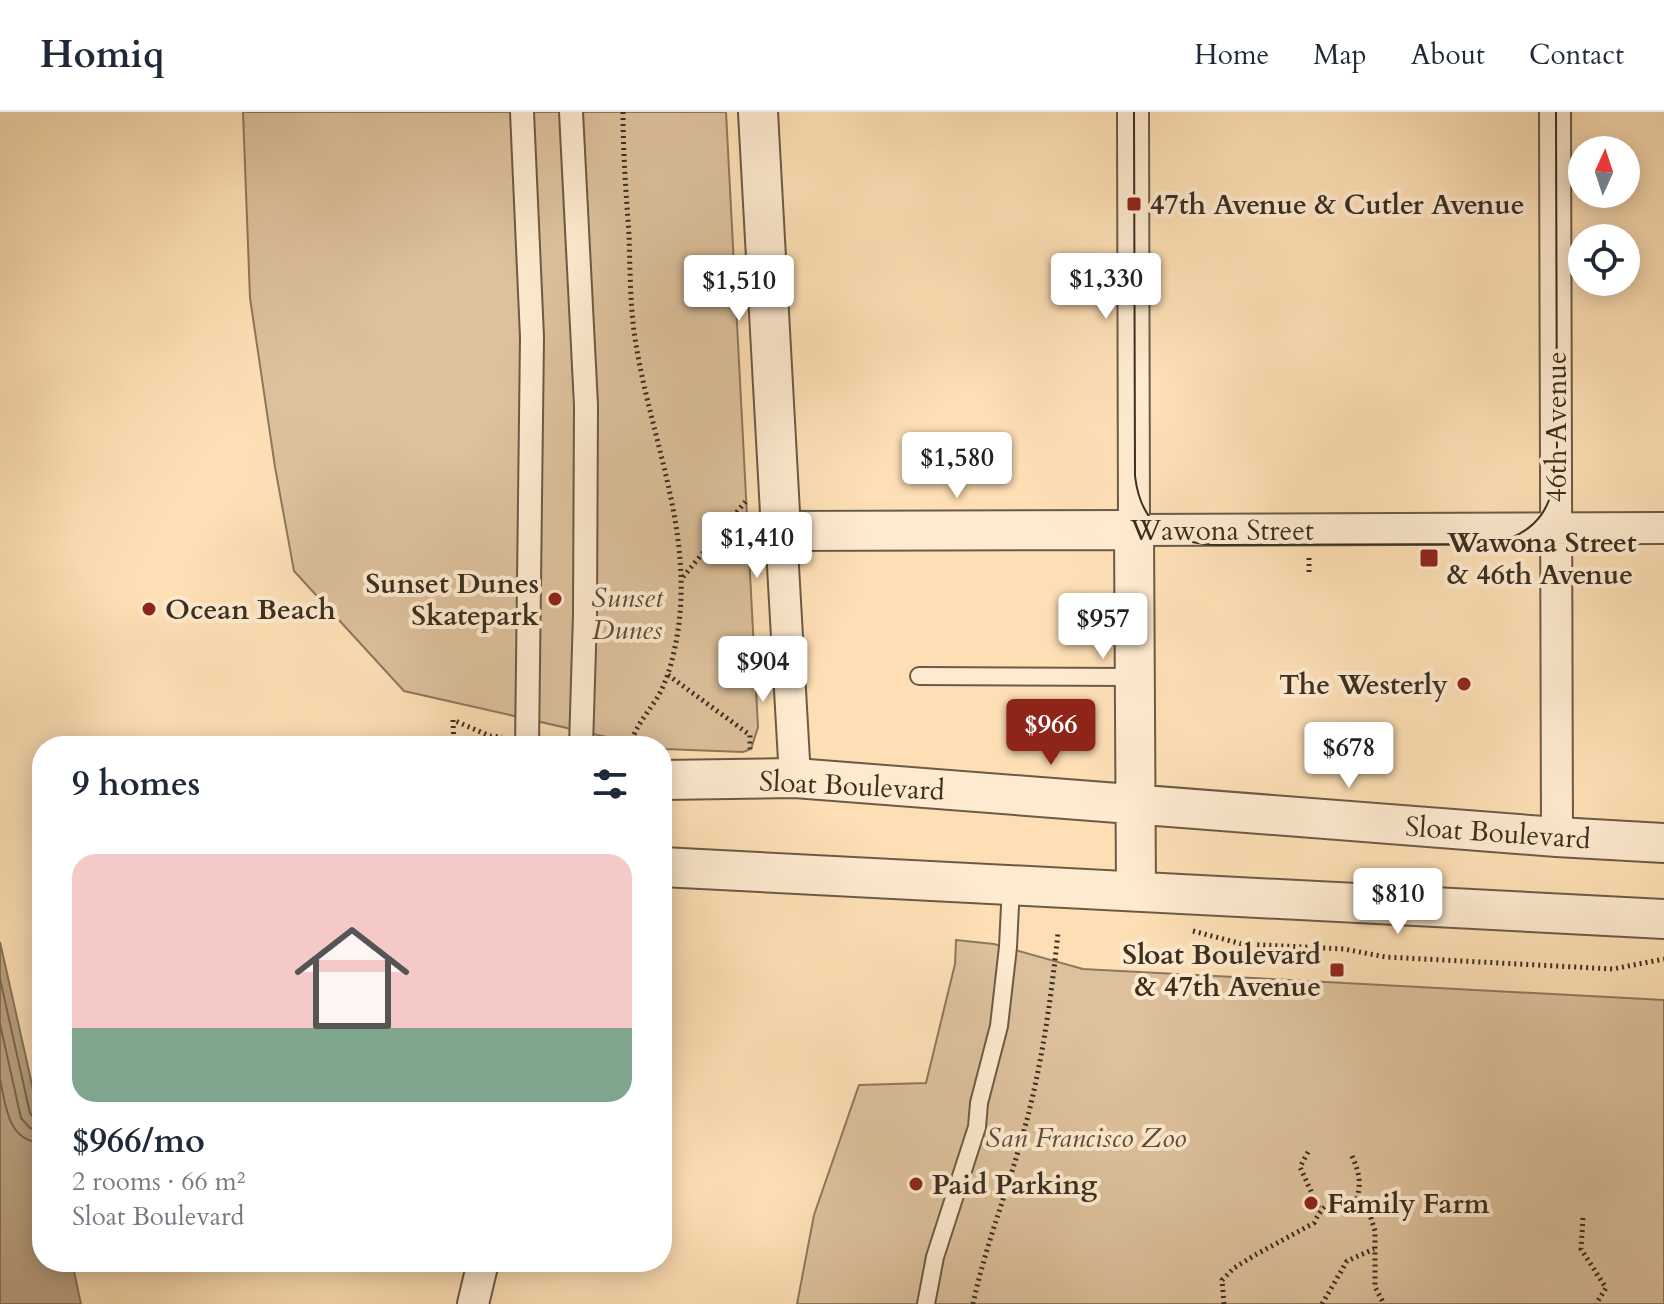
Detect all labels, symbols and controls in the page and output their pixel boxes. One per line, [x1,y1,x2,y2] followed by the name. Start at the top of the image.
[40,29,164,81] text: Homiq
[1194,36,1269,74] text: Home
[1313,36,1367,74] text: Map
[1411,36,1485,74] text: About
[1529,36,1624,74] text: Contact
[1568,136,1640,208] north arrow
[1568,136,1640,296] map controls
[1150,186,1525,224] place label: 47th Avenue & Cutler Avenue
[1125,195,1143,213] marker: 47th Avenue & Cutler Avenue
[1568,224,1640,296] button: locate
[1041,253,1171,321] pin: $1,330
[674,255,804,323] pin: $1,510
[1069,261,1143,296] text: $1,330
[702,263,776,298] text: $1,510
[1538,351,1576,503] street label: 46th Avenue
[892,432,1022,500] pin: $1,580
[920,440,994,475] text: $1,580
[692,512,822,580] pin: $1,410
[1129,512,1314,550] street label: Wawona Street
[720,520,794,555] text: $1,410
[1446,524,1637,594] place label: Wawona Street & 46th Avenue
[1418,547,1440,569] marker: Wawona Street & 46th Avenue
[366,565,540,635] place label: Sunset Dunes Skatepark
[591,579,664,649] park label: Sunset Dunes
[546,590,564,608] marker: Sunset Dunes Skatepark
[165,591,336,629] place label: Ocean Beach
[1056,593,1150,661] pin: $957
[140,600,158,618] marker: Ocean Beach
[1076,601,1130,636] text: $957
[716,636,810,704] pin: $904
[736,644,790,679] text: $904
[1279,666,1448,704] place label: The Westerly
[1455,675,1473,693] marker: The Westerly
[1004,699,1098,767] pin: $966
[1024,707,1078,742] text: $966
[1302,722,1396,790] pin: $678
[1322,730,1376,765] text: $678
[72,761,200,807] text: 9 homes
[588,762,632,806] icon: filters
[758,762,946,810] street label: Sloat Boulevard
[1404,808,1592,858] street label: Sloat Boulevard
[1351,868,1445,936] pin: $810
[1371,876,1425,911] text: $810
[280,906,424,1050] icon: home
[1122,936,1321,1006] place label: Sloat Boulevard & 47th Avenue
[1328,961,1346,979] marker: Sloat Boulevard & 47th Avenue
[72,1118,205,1164] text: $966/mo
[985,1119,1187,1157] park label: San Francisco Zoo
[72,1164,245,1199] text: 2 rooms · 66 m²
[932,1166,1098,1204] place label: Paid Parking
[907,1175,925,1193] marker: Paid Parking
[1327,1185,1490,1223] place label: Family Farm
[1302,1194,1320,1212] marker: Family Farm
[72,1199,244,1234] text: Sloat Boulevard

